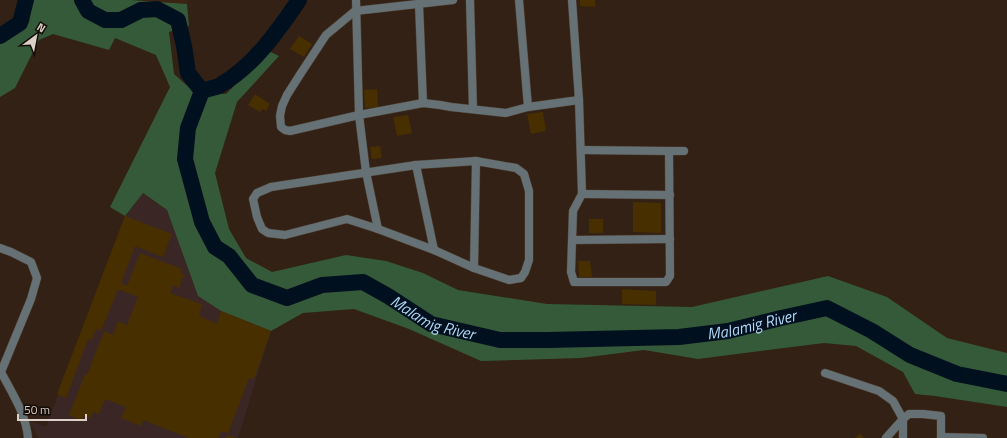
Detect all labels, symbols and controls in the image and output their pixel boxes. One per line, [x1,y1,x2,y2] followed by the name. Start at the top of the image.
[16,16,56,56] north arrow
[34,19,49,36] text: N
[386,289,479,346] water label: Malamig River
[706,303,800,345] water label: Malamig River
[18,396,86,422] scale bar
[24,400,50,419] text: 50 m

